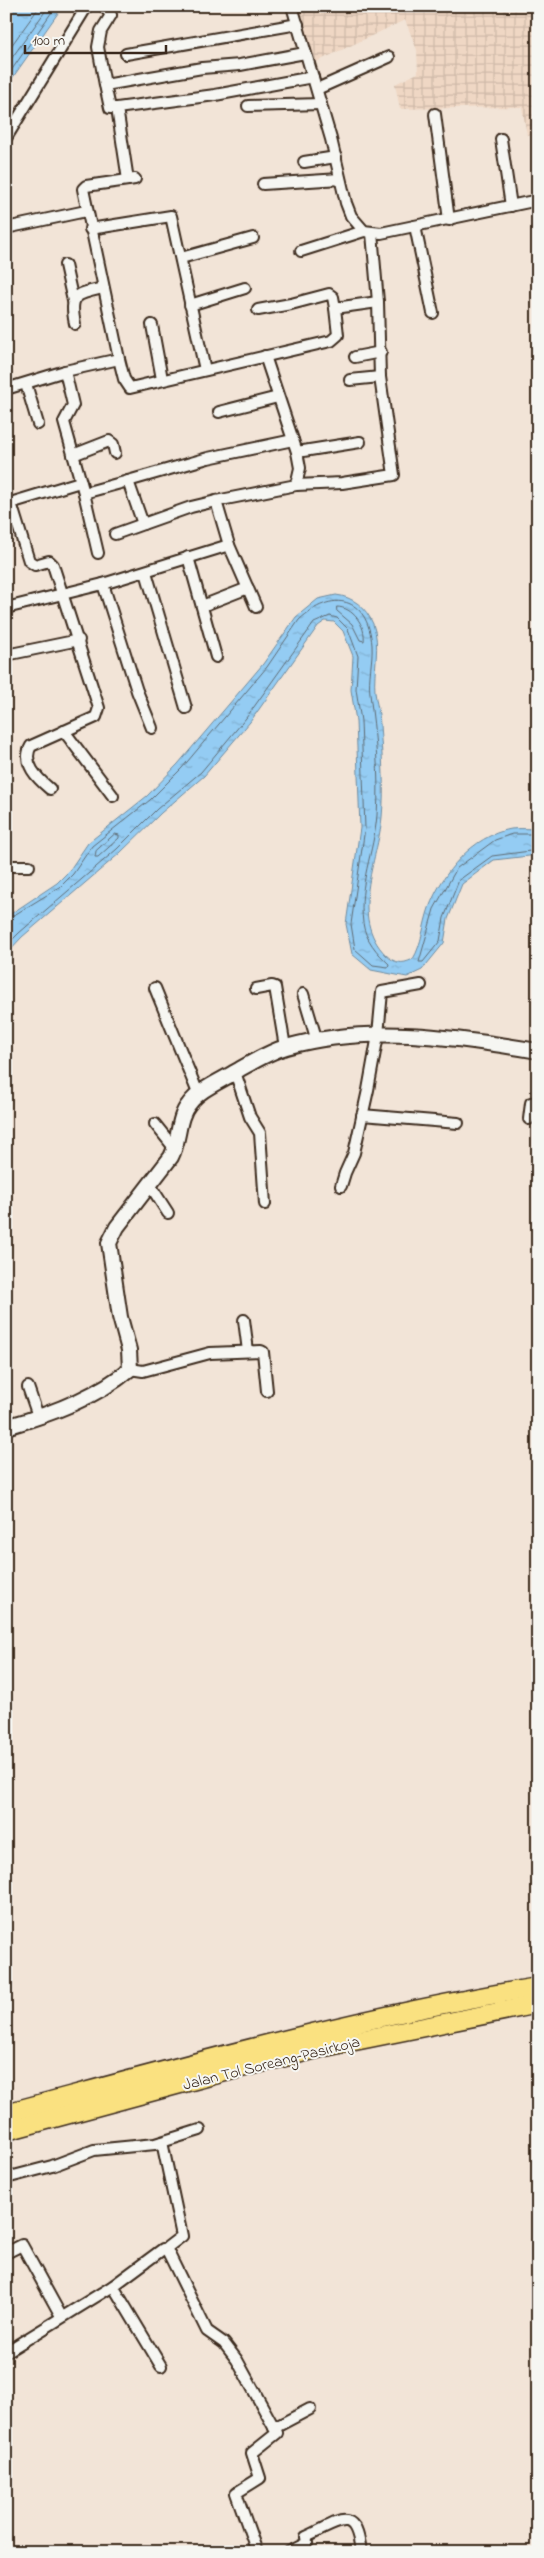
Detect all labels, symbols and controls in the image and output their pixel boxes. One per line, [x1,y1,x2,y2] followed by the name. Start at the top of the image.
[25,22,166,54] scale bar
[32,30,65,52] text: 100 m
[180,2030,362,2098] street label: Jalan Tol Soreang–Pasirkoja

